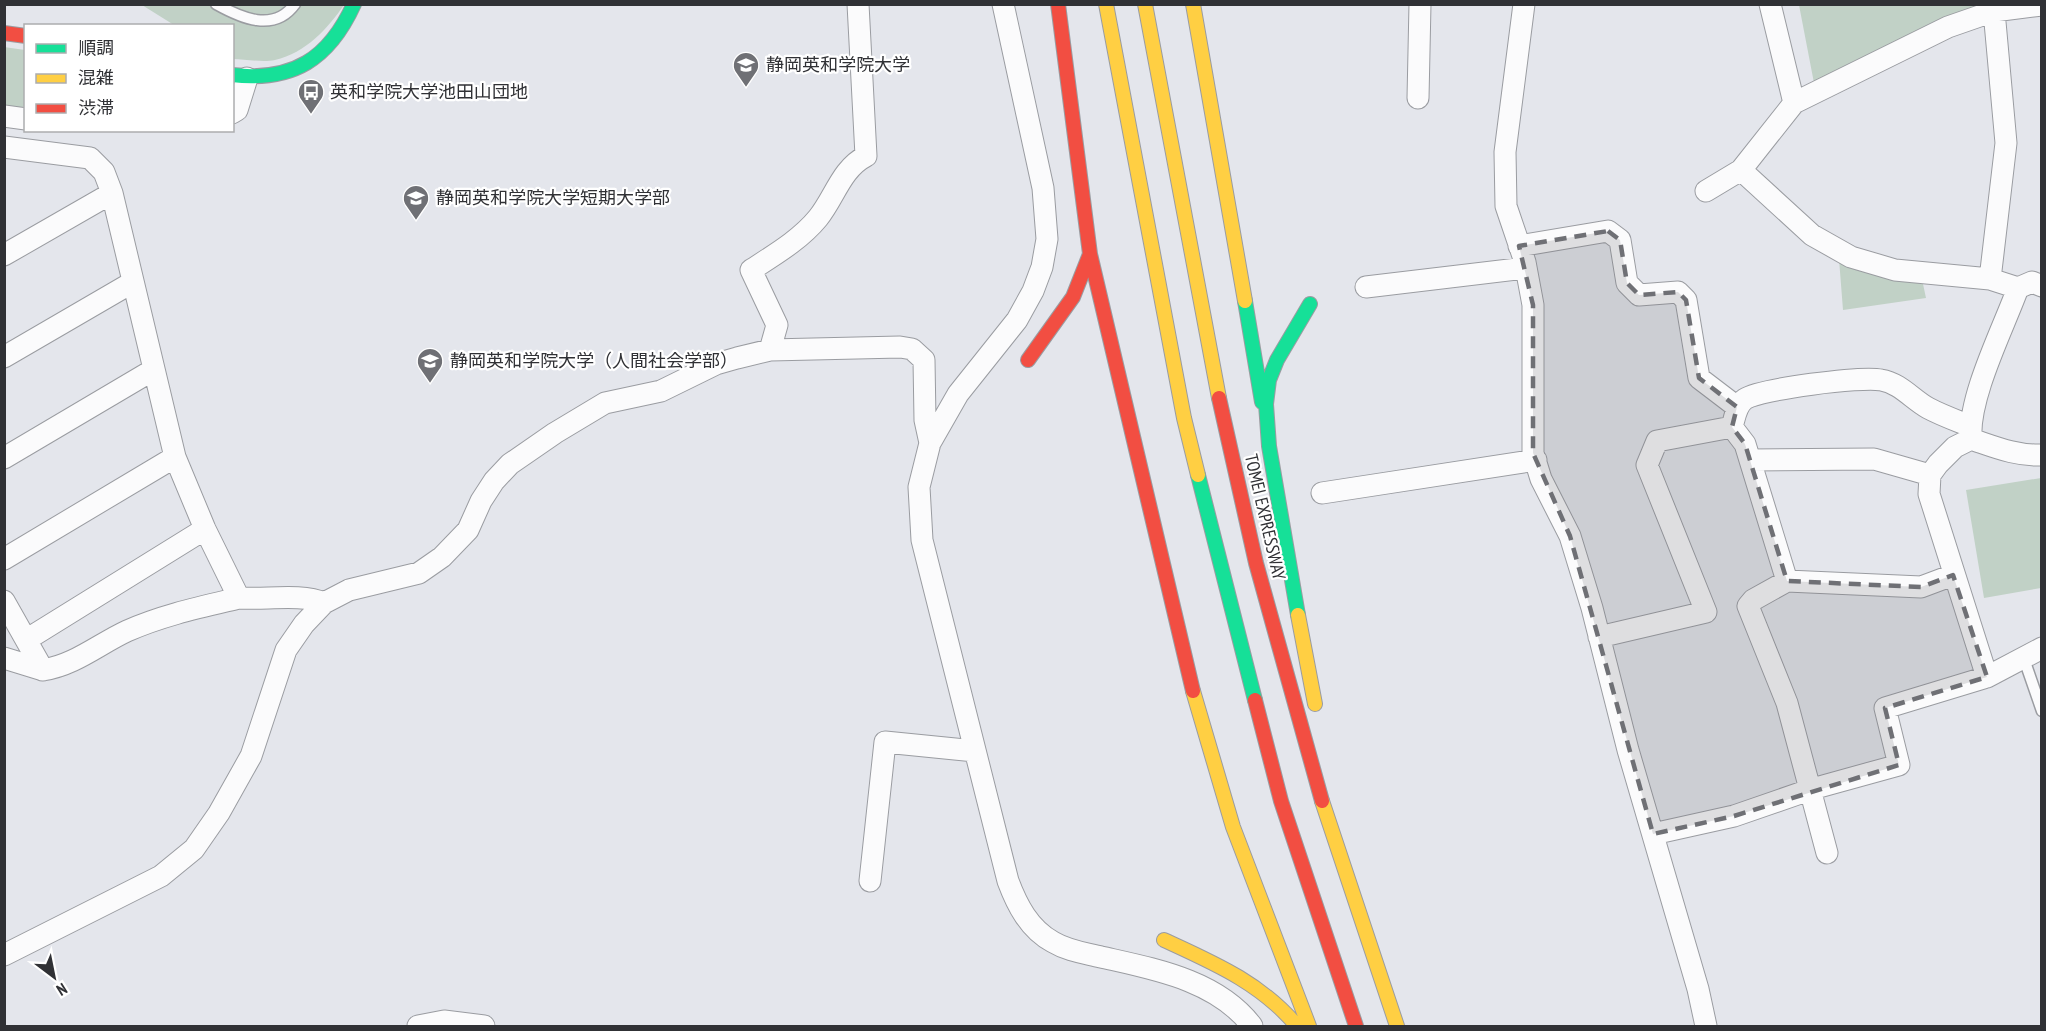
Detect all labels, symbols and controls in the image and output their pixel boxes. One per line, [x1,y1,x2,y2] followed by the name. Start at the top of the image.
[24,24,234,132] legend
[78,36,114,59] text: 順調
[731,50,761,88] school or university icon: 静岡英和学院大学
[766,53,910,76] place label: 静岡英和学院大学
[78,66,114,89] text: 混雑
[296,77,326,115] bus stop icon: 英和学院大学池田山団地
[330,80,528,103] place label: 英和学院大学池田山団地
[78,96,114,119] text: 渋滞
[401,183,431,221] school or university icon: 静岡英和学院大学短期大学部
[436,186,670,209] place label: 静岡英和学院大学短期大学部
[415,346,445,384] school or university icon: 静岡英和学院大学（人間社会学部）
[450,349,738,372] place label: 静岡英和学院大学（人間社会学部）
[1240,452,1291,583] street label: TOMEI EXPRESSWAY
[24,947,84,1007] north arrow
[53,979,71,1000] text: N

